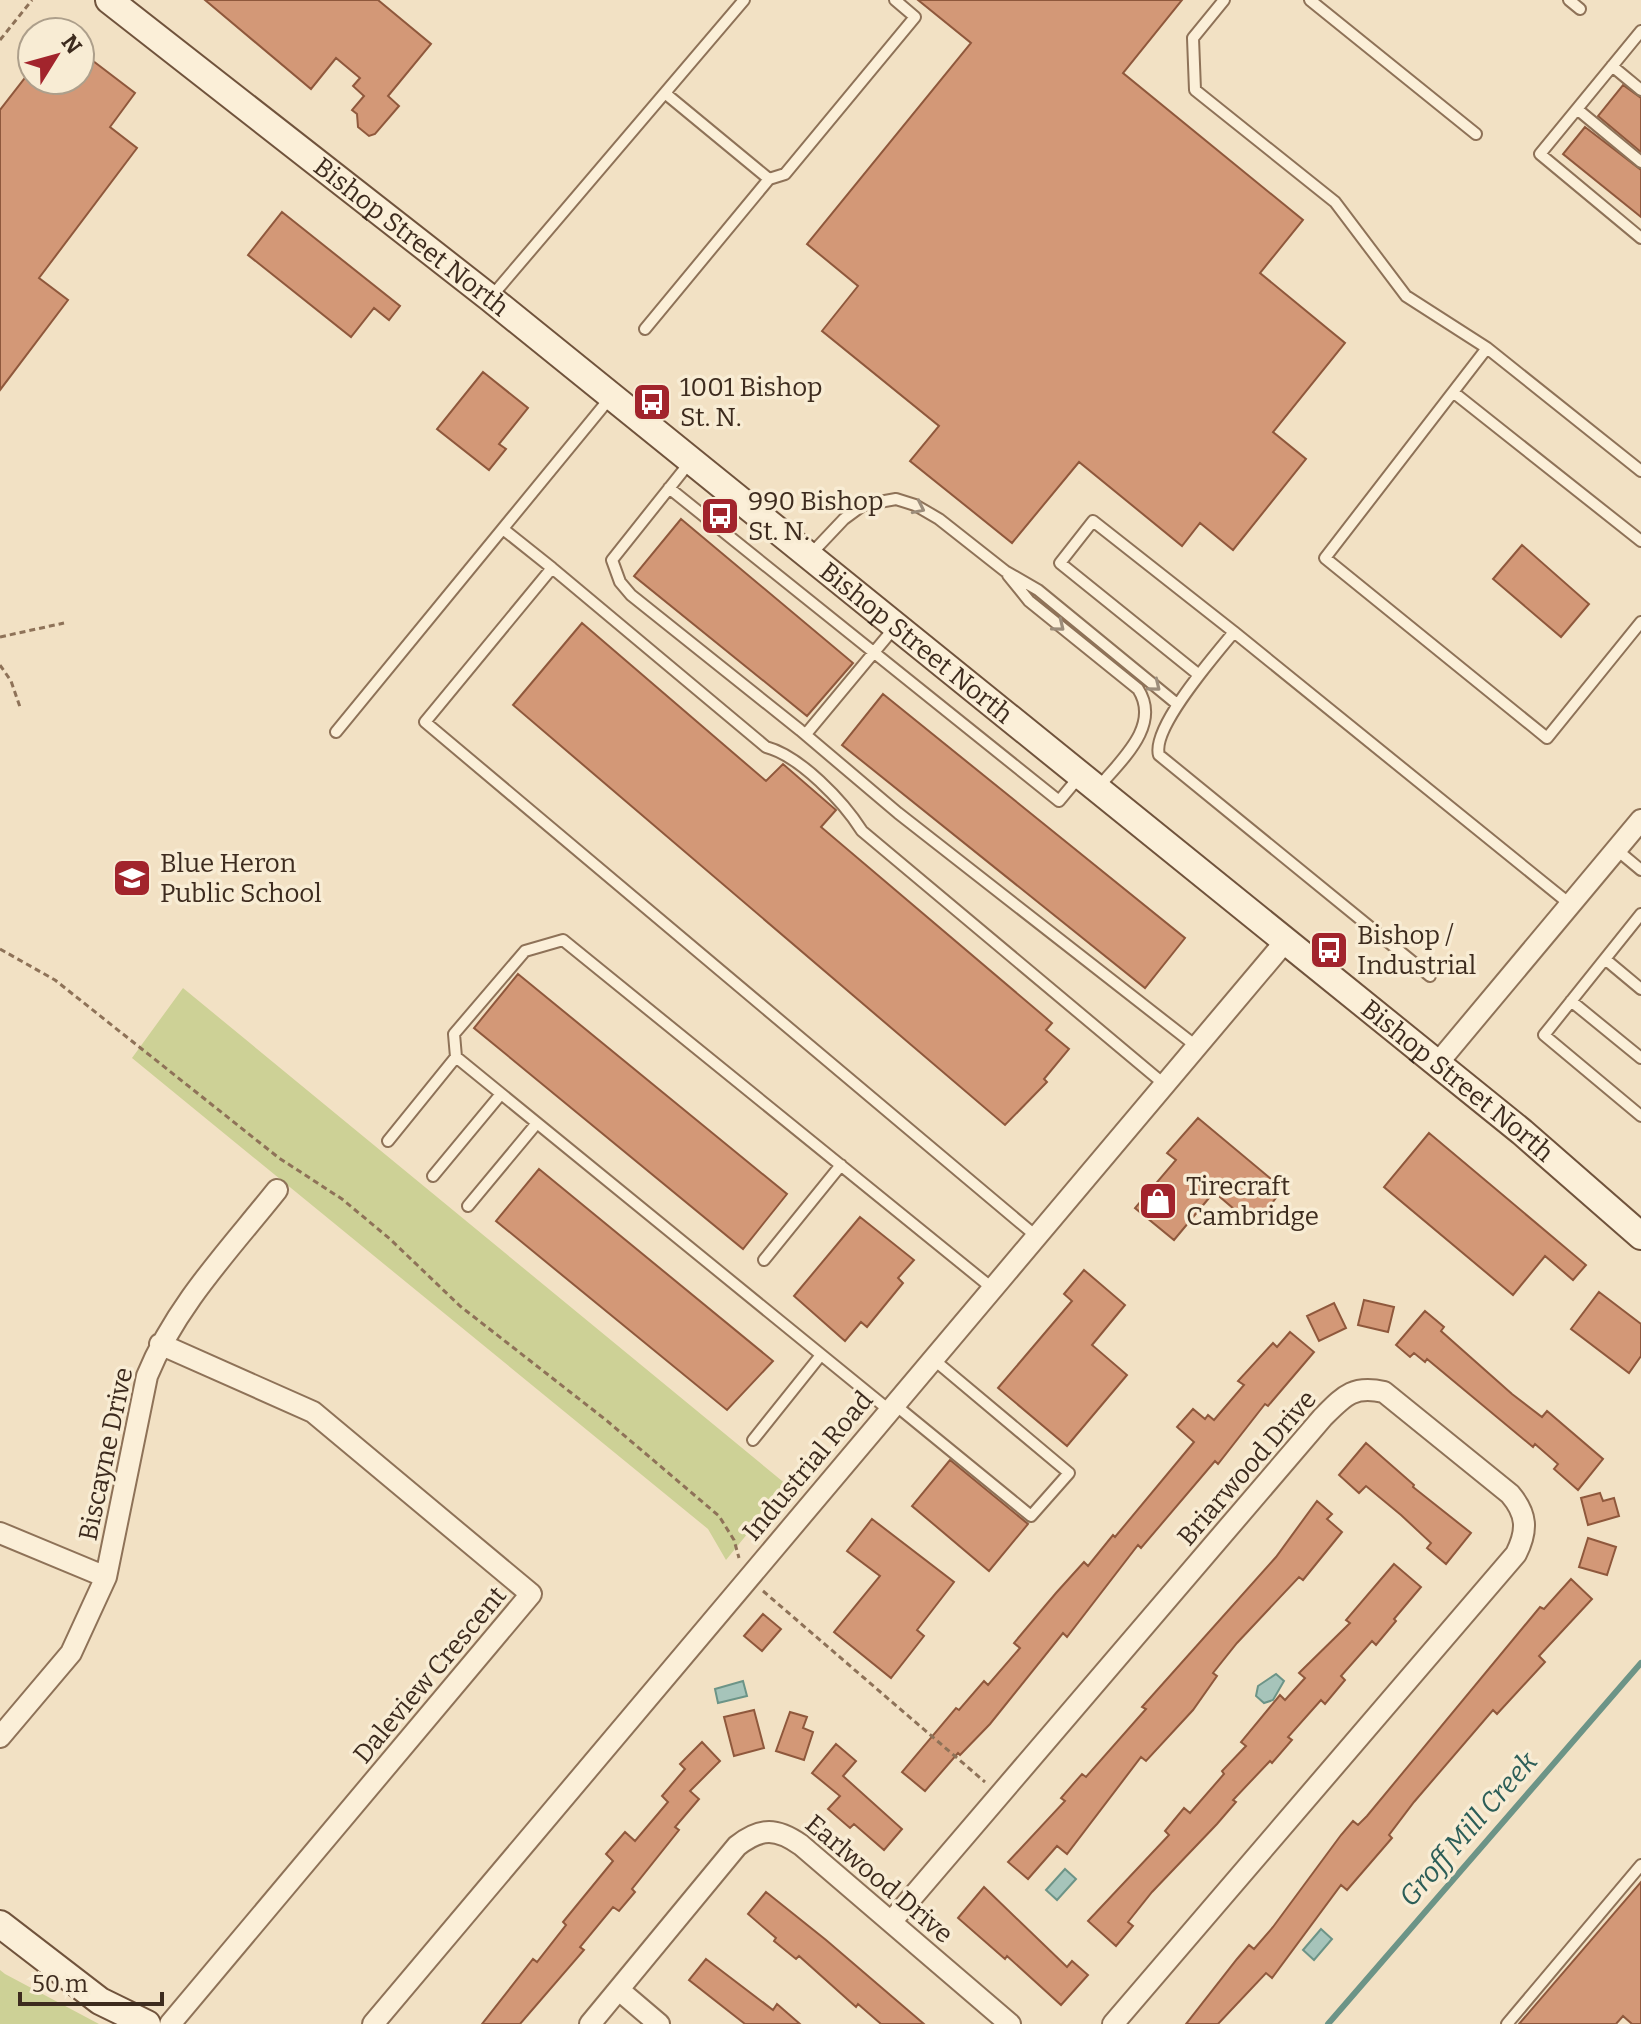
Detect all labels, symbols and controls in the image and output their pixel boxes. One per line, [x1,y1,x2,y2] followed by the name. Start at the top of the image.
[16,16,96,96] north arrow
[56,29,87,59] text: N
[308,151,515,322] street label: Bishop Street North
[680,372,823,433] place label: 1001 Bishop St. N.
[631,381,673,423] bus stop icon: 1001 Bishop St. N.
[748,486,883,547] place label: 990 Bishop St. N.
[699,495,741,537] bus stop icon: 990 Bishop St. N.
[911,498,925,514] one-way arrow
[814,555,1019,730] street label: Bishop Street North
[1050,616,1065,630] one-way arrow
[1146,676,1160,691] one-way arrow
[160,848,322,909] place label: Blue Heron Public School
[111,857,153,899] school or university icon: Blue Heron Public School
[1357,920,1476,981] place label: Bishop / Industrial
[1308,929,1350,971] bus stop icon: Bishop / Industrial
[1355,993,1560,1168] street label: Bishop Street North
[1186,1171,1319,1232] place label: Tirecraft Cambridge
[1137,1180,1179,1222] shop icon: Tirecraft Cambridge
[73,1365,139,1543] street label: Biscayne Drive
[1171,1384,1323,1552] street label: Briarwood Drive
[736,1385,880,1547] street label: Industrial Road
[347,1580,513,1770] street label: Daleview Crescent
[1392,1745,1544,1913] water label: Groff Mill Creek
[799,1808,959,1950] street label: Earlwood Drive
[20,1956,162,2006] scale bar
[32,1970,88,1998] text: 50 m

